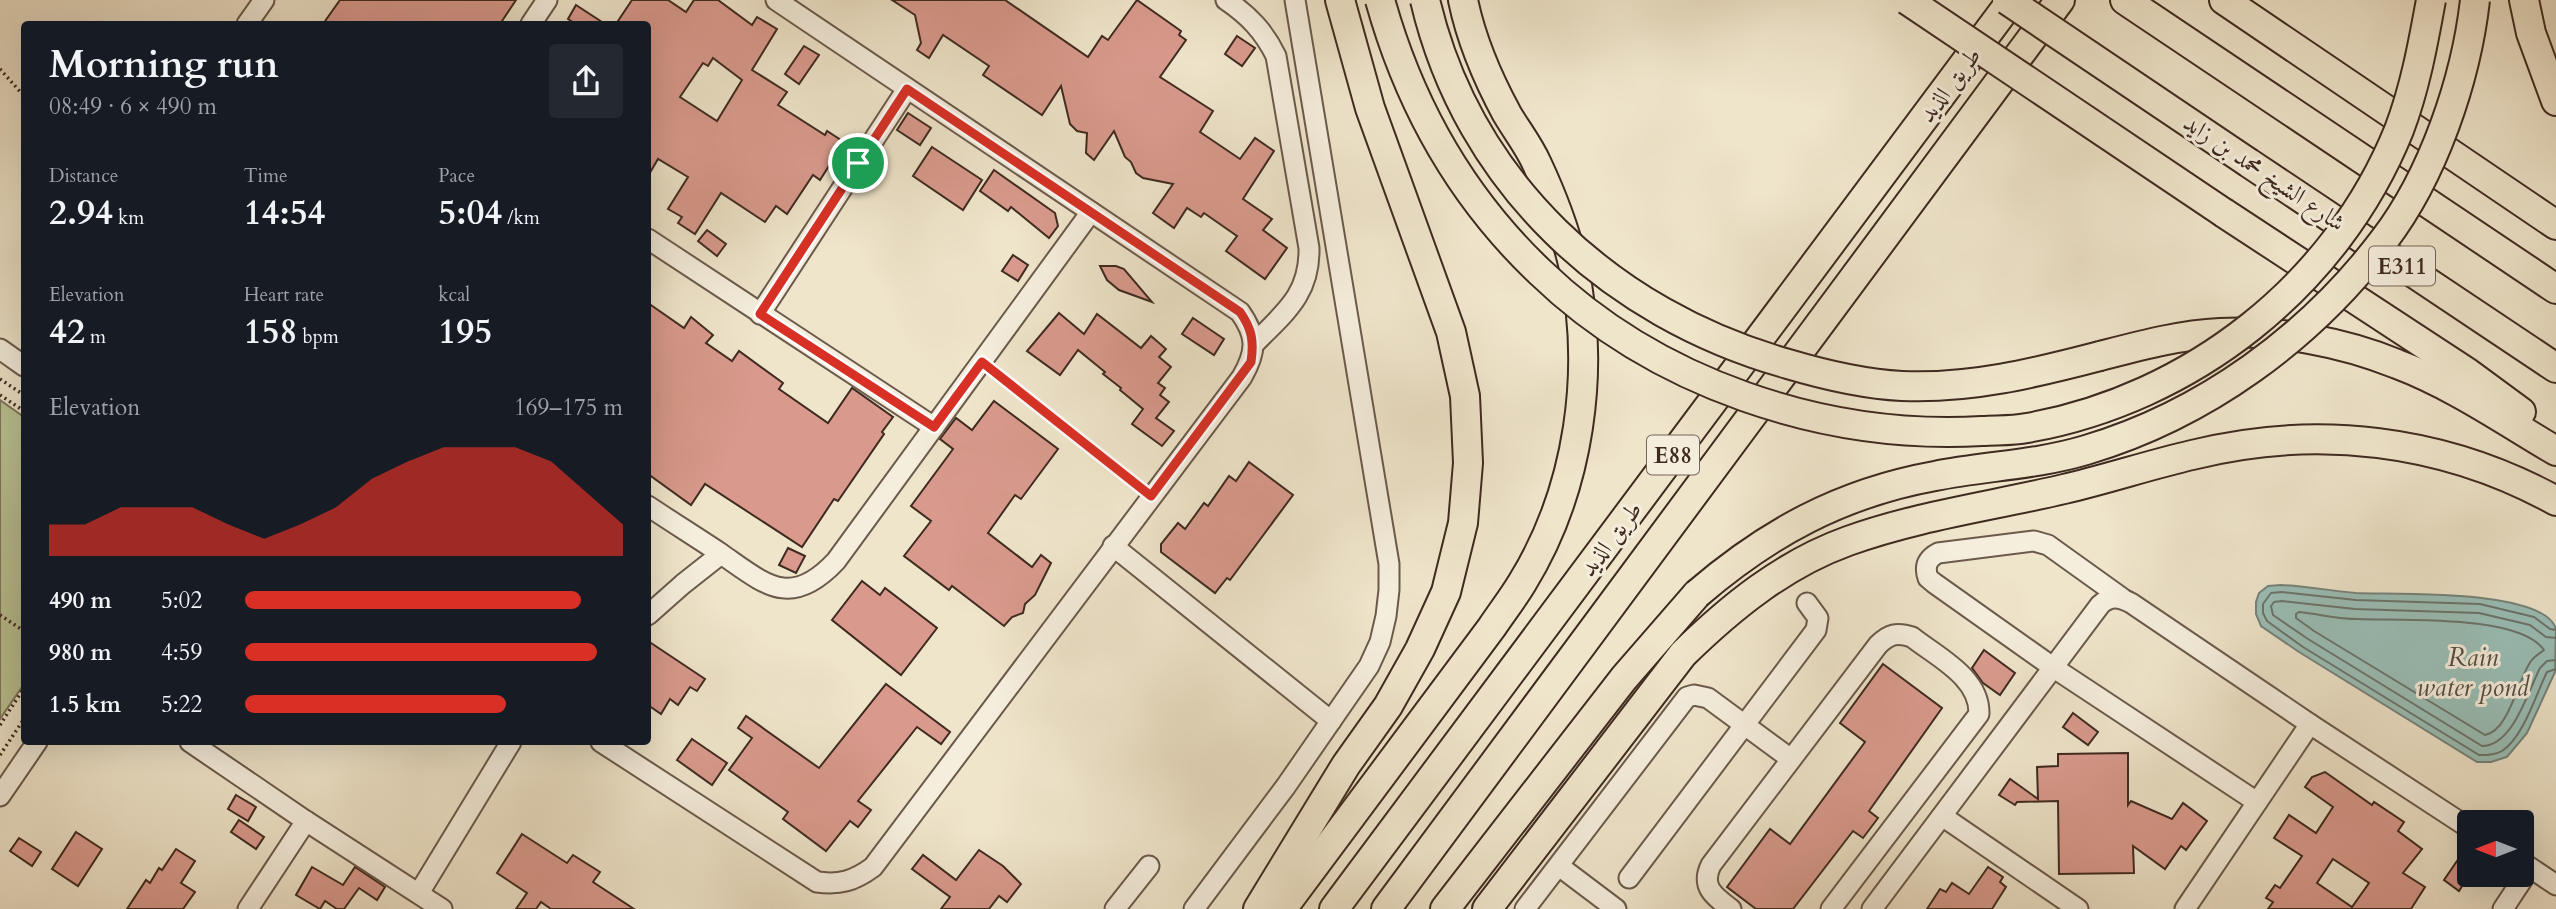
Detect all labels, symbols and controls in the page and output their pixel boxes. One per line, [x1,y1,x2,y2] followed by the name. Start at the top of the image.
[49,39,279,91] text: Morning run
[1911,41,1989,129] street label: طريق الذيد
[549,44,623,118] button: share
[49,91,217,122] text: 08:49 · 6 × 490 m
[2174,107,2352,243] street label: شارع الشيخ محمد بن زايد
[828,133,888,193] pin
[839,144,877,182] icon: arrive
[49,163,118,189] text: Distance
[244,163,288,189] text: Time
[438,163,475,189] text: Pace
[49,189,113,237] text: 2.94
[244,189,326,237] text: 14:54
[438,189,502,237] text: 5:04
[113,205,144,231] text: km
[502,205,540,231] text: /km
[2369,246,2435,286] road number: E311
[49,282,124,308] text: Elevation
[244,282,324,308] text: Heart rate
[438,282,470,308] text: kcal
[49,308,85,356] text: 42
[244,308,297,356] text: 158
[438,308,492,356] text: 195
[85,324,106,350] text: m
[297,324,339,350] text: bpm
[49,392,140,423] text: Elevation
[514,392,623,423] text: 169–175 m
[1647,436,1699,475] road number: E88
[1572,495,1650,583] street label: طريق الذيد
[49,585,112,616] text: 490 m
[161,585,202,616] text: 5:02
[49,637,112,668] text: 980 m
[161,637,202,668] text: 4:59
[2417,640,2531,705] water label: Rain water pond
[49,689,121,720] text: 1.5 km
[161,689,202,720] text: 5:22
[2457,810,2534,887] north arrow
[2457,810,2534,887] map controls

